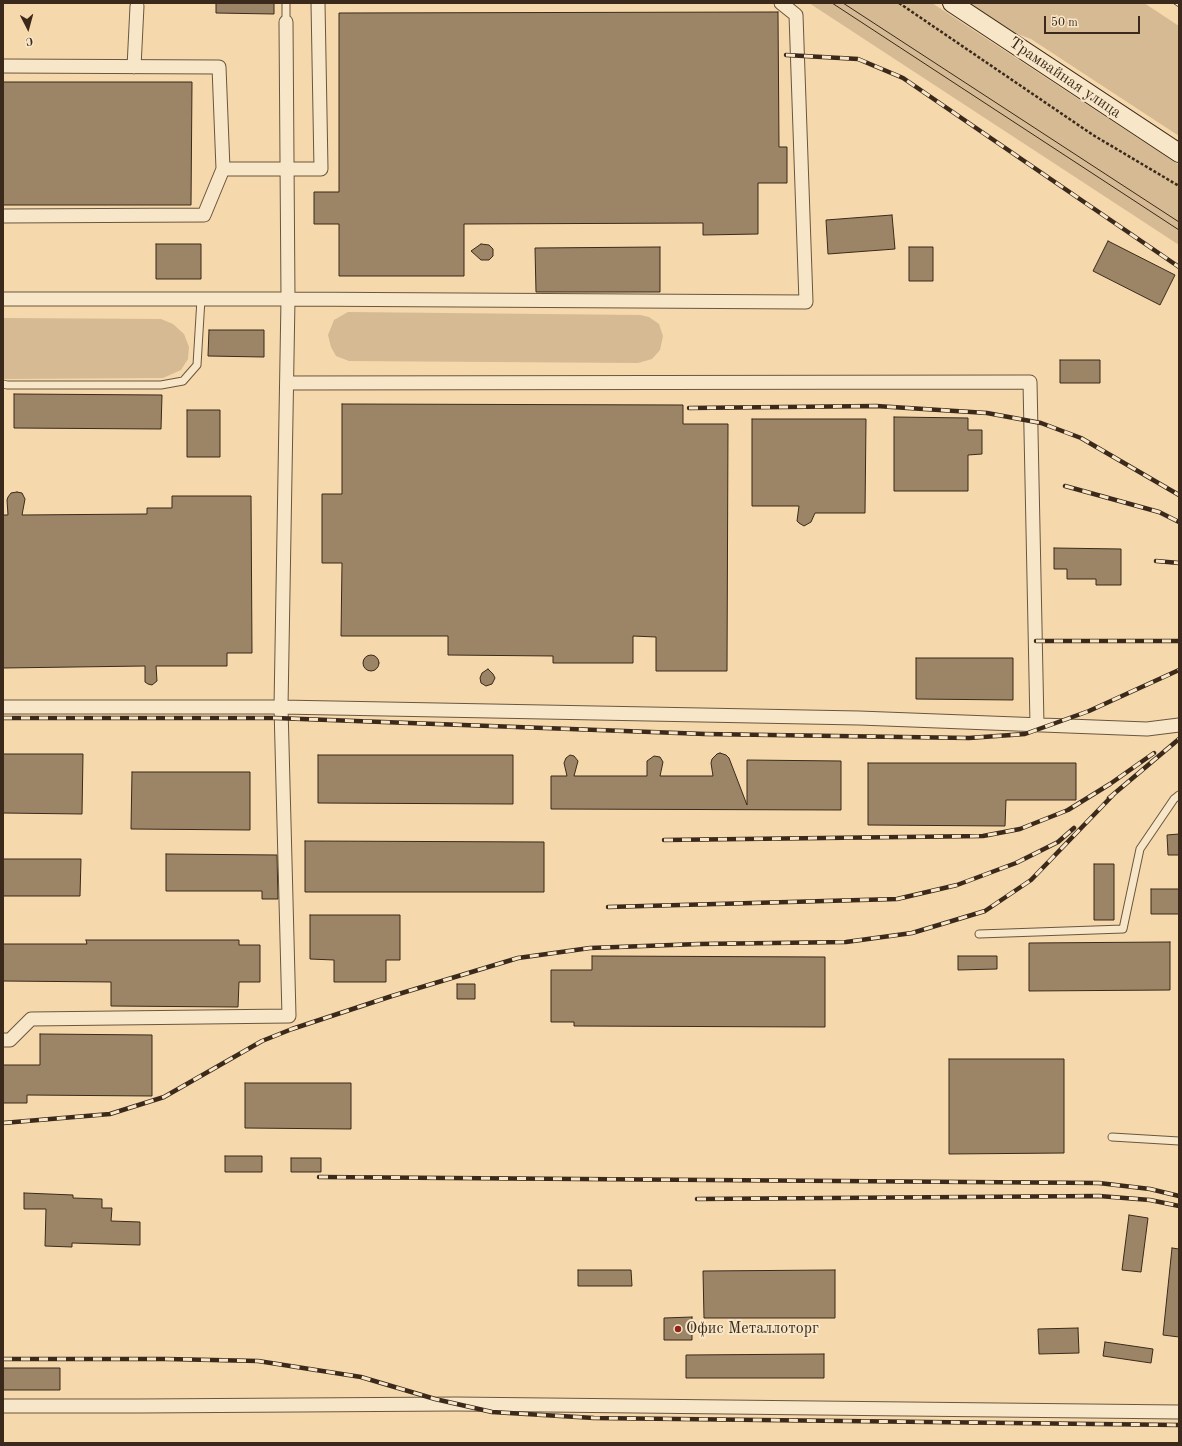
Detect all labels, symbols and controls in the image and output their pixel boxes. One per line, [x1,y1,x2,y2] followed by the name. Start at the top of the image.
[8,8,48,48] north arrow
[1046,8,1142,34] scale bar
[1051,17,1078,29] text: 50 m
[1005,33,1125,123] street label: Трамвайная улица
[25,35,34,46] text: С
[686,1319,819,1339] place label: Офис Металлоторг
[673,1324,683,1334] marker: Офис Металлоторг

